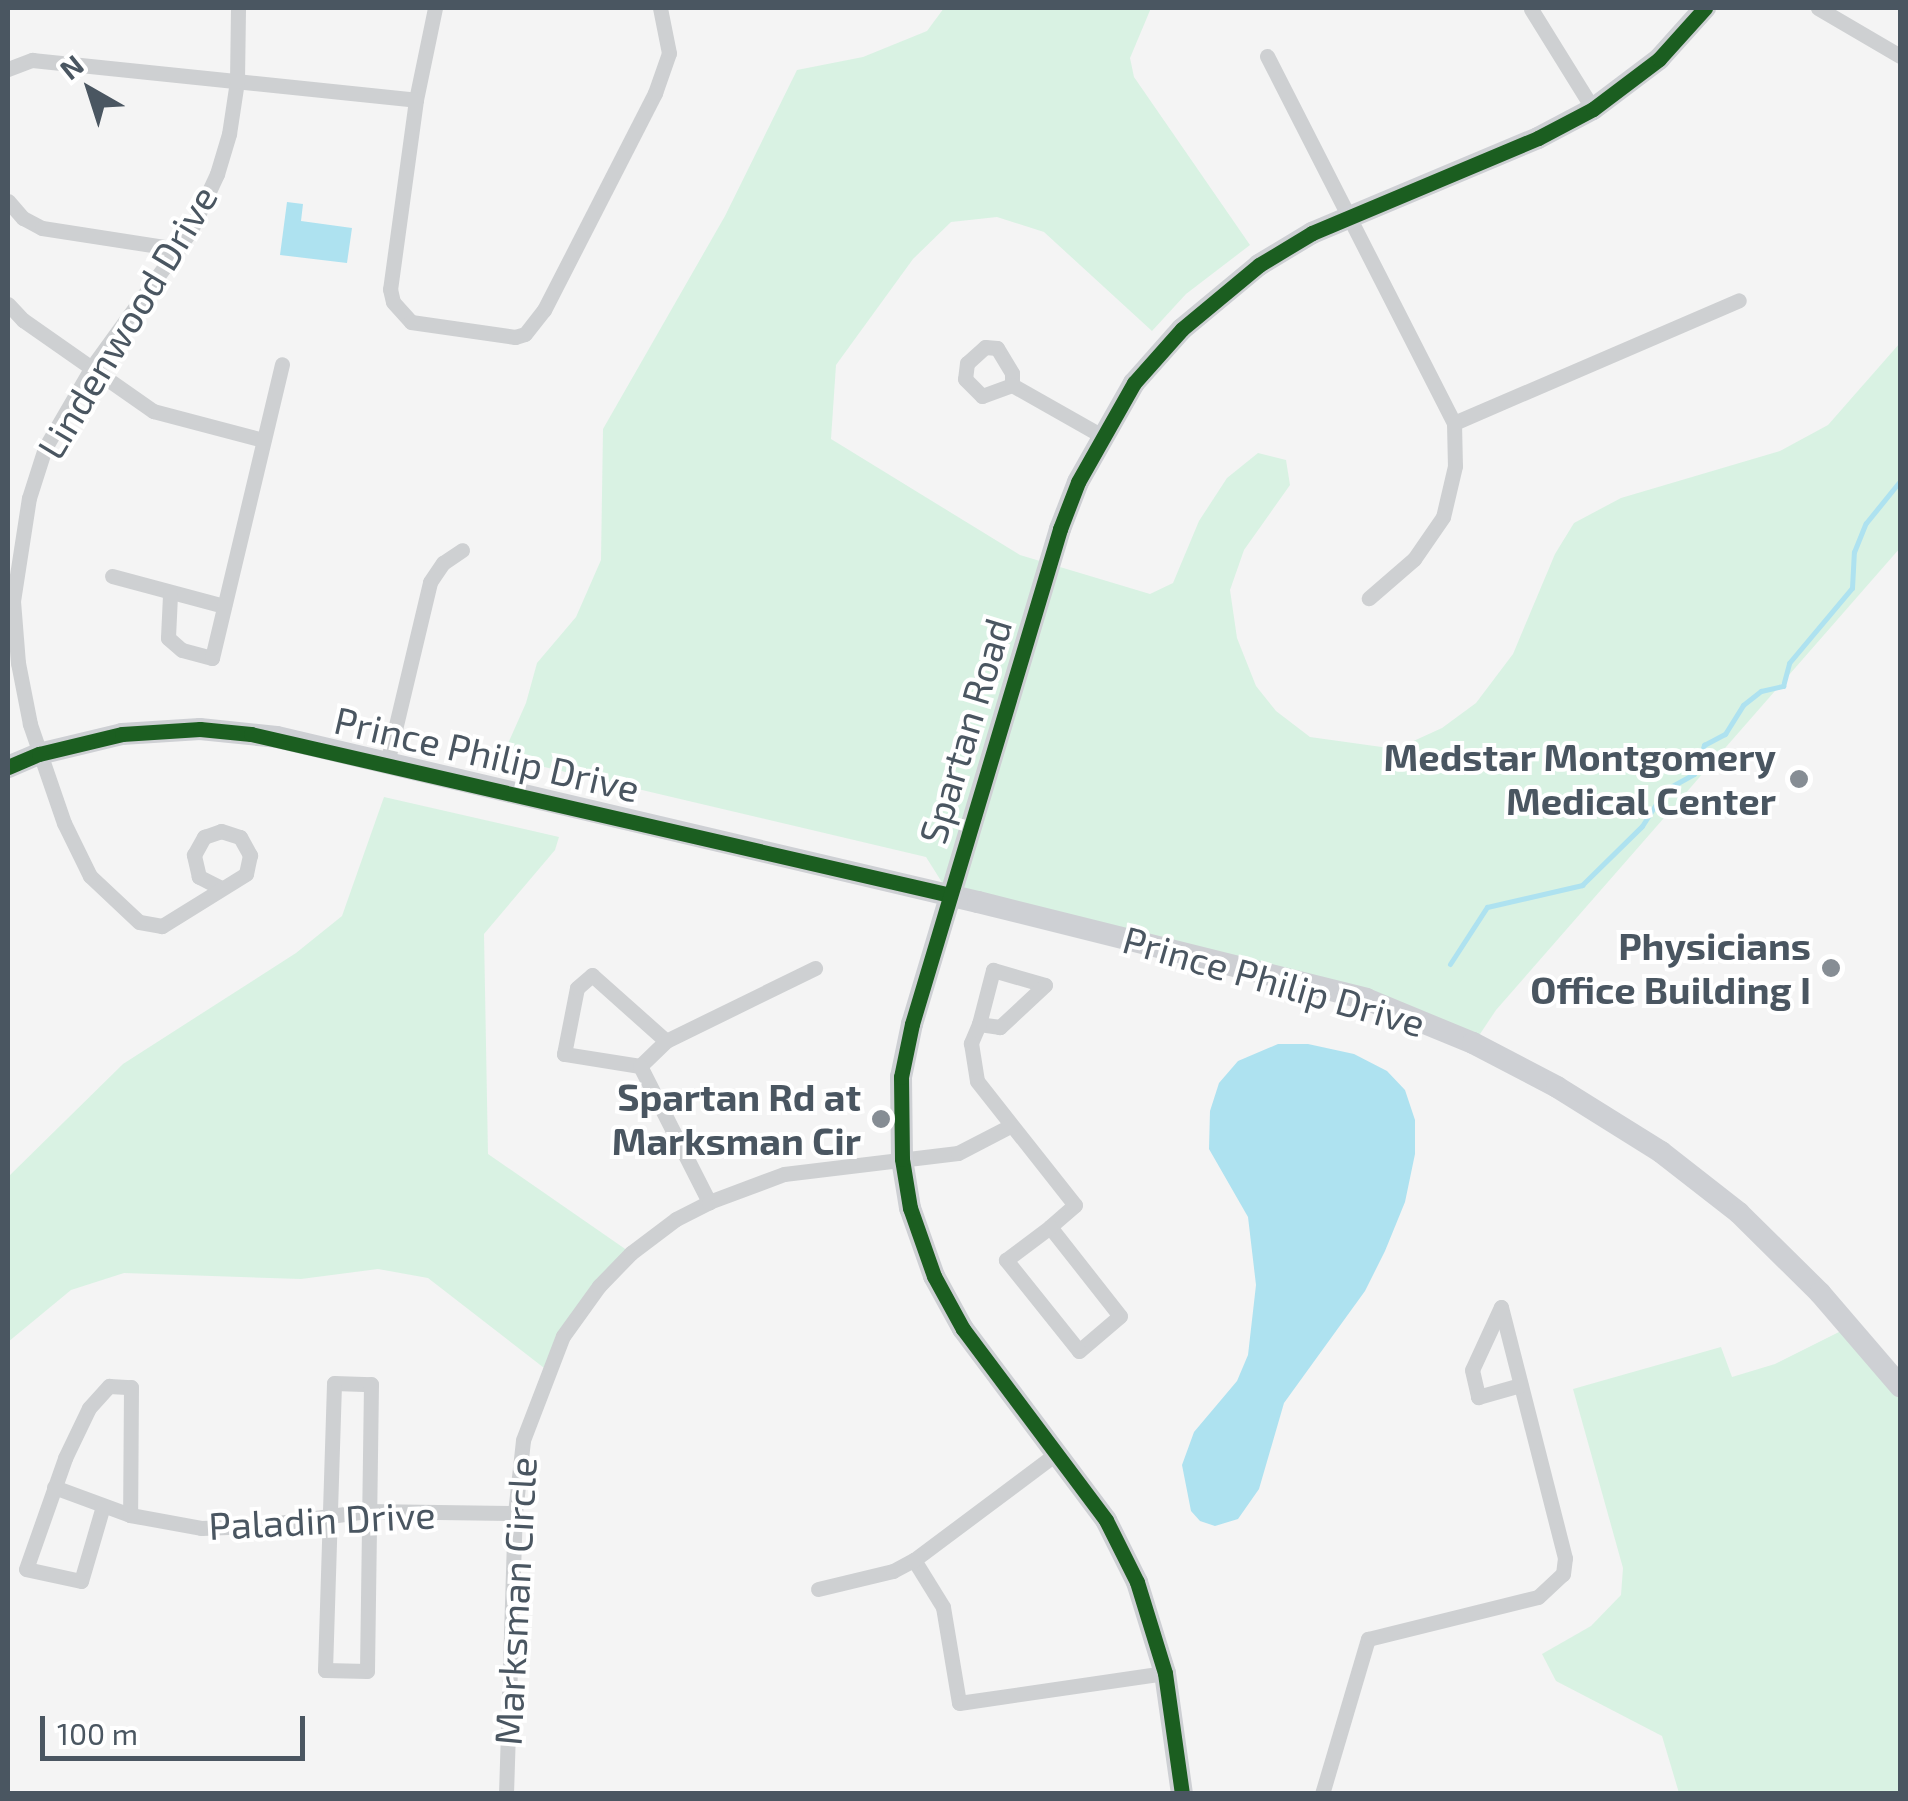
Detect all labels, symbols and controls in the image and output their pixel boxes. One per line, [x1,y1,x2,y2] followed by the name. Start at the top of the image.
[40,40,140,140] north arrow
[53,47,90,86] text: N
[28,177,226,467] street label: Lindenwood Drive
[909,613,1021,849] street label: Spartan Road
[330,697,644,811] street label: Prince Philip Drive
[1383,734,1776,824] place label: Medstar Montgomery Medical Center
[1786,766,1812,792] marker: Medstar Montgomery Medical Center
[1118,916,1430,1046] street label: Prince Philip Drive
[1530,923,1811,1012] place label: Physicians Office Building I
[1820,957,1842,979] marker: Physicians Office Building I
[612,1074,861,1164] place label: Spartan Rd at Marksman Cir
[870,1108,892,1130] marker: Spartan Rd at Marksman Cir
[485,1456,545,1746] street label: Marksman Circle
[207,1491,437,1549] street label: Paladin Drive
[45,1696,310,1758] scale bar
[57,1715,138,1751] text: 100 m

